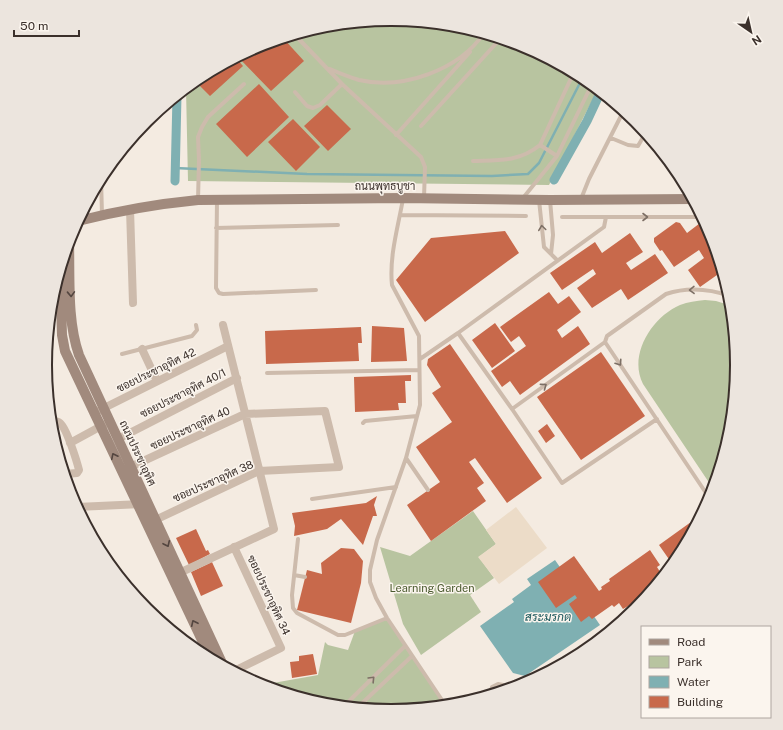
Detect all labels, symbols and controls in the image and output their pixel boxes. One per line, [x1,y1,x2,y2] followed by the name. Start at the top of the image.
[14,12,79,38] scale bar
[731,12,771,52] north arrow
[20,19,48,33] text: 50 m
[750,33,764,48] text: N
[355,180,415,195] street label: ถนนพุทธบูชา
[642,213,648,221] one-way arrow
[538,225,547,231] one-way arrow
[689,286,695,294] one-way arrow
[67,291,75,297] one-way arrow
[115,345,199,397] street label: ซอยประชาอุทิศ 42
[614,358,621,365] one-way arrow
[138,366,229,423] street label: ซอยประชาอุทิศ 40/1
[539,384,546,391] one-way arrow
[148,404,233,454] street label: ซอยประชาอุทิศ 40
[115,418,158,489] street label: ถนนประชาอุทิศ
[111,452,119,460] one-way arrow
[171,458,256,507] street label: ซอยประชาอุทิศ 38
[162,540,170,547] one-way arrow
[243,553,293,638] street label: ซอยประชาอุทิศ 34
[389,582,475,594] park label: Learning Garden
[525,610,571,624] water label: สระมรกต
[191,620,199,628] one-way arrow
[641,626,771,718] legend
[677,635,705,649] text: Road
[677,655,703,669] text: Park
[677,675,711,689] text: Water
[367,676,375,684] one-way arrow
[677,695,723,709] text: Building

